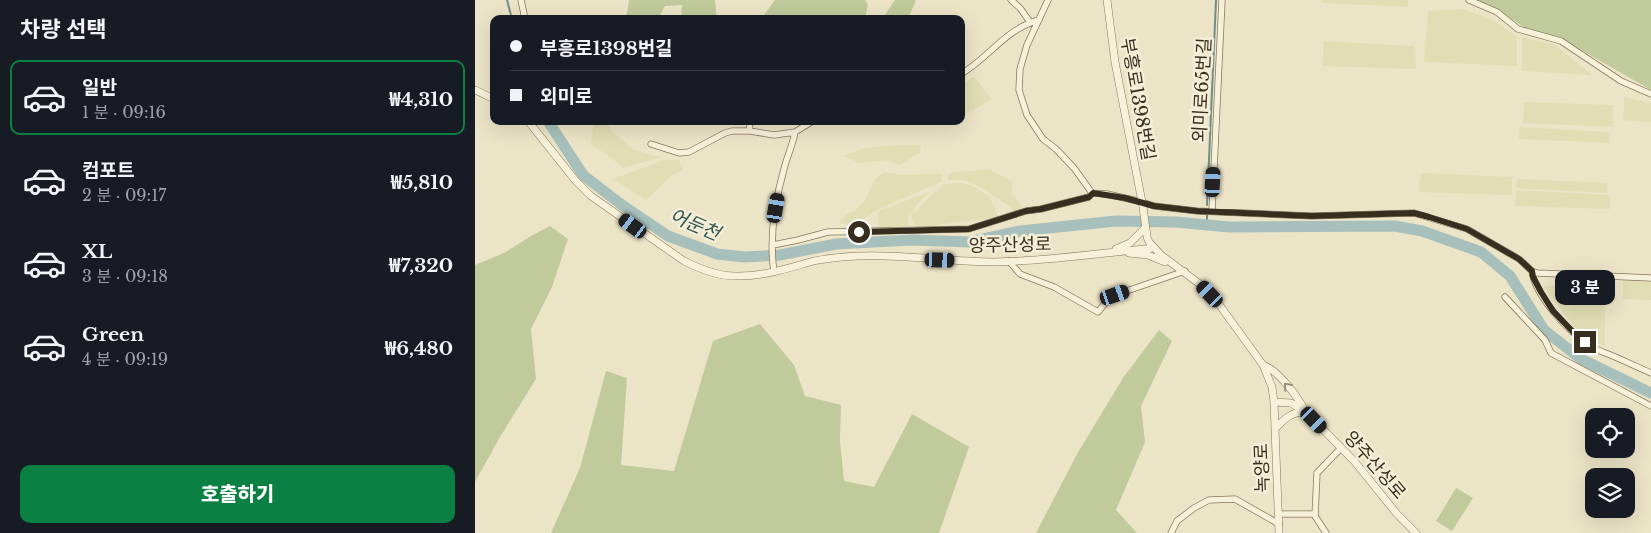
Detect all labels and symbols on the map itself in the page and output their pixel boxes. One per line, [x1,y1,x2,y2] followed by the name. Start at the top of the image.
[1116,36,1160,162] street label: 부흥로1398번길
[1188,37,1216,143] street label: 외미로65번길
[1204,167,1221,197] car
[766,192,785,224] car
[666,204,725,246] water label: 어둔천
[616,211,649,241] car
[848,221,870,243] route start
[968,233,1052,257] street label: 양주산성로
[924,252,955,268] car
[1555,270,1615,304] callout: 3 분
[1194,278,1225,310] car
[1098,283,1131,307] car
[1574,331,1596,353] route end
[1284,382,1293,391] one-way arrow
[1298,404,1329,436] car
[1340,427,1410,503] street label: 양주산성로
[1250,443,1274,493] street label: 녹양로

